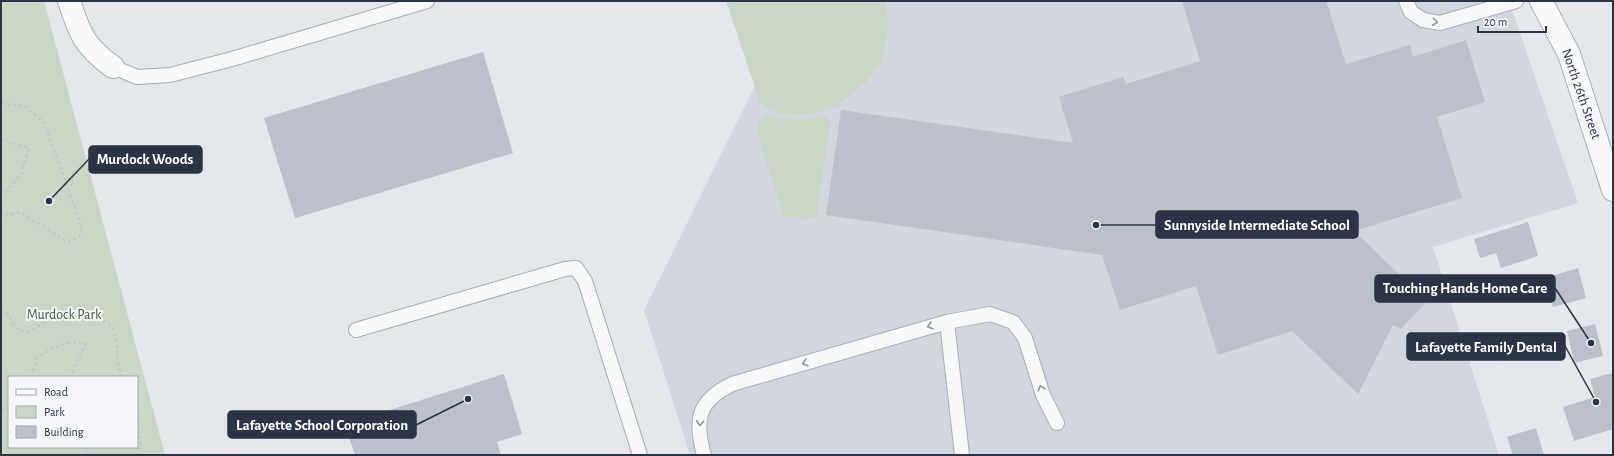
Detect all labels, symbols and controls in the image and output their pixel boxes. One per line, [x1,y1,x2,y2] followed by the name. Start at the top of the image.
[1478,8,1546,34] scale bar
[1484,16,1507,28] text: 20 m
[1432,17,1438,26] one-way arrow
[1559,47,1603,141] street label: North 26th Street
[89,146,202,173] callout: Murdock Woods
[97,152,194,167] text: Murdock Woods
[1156,211,1358,238] callout: Sunnyside Intermediate School
[1164,218,1350,233] text: Sunnyside Intermediate School
[1375,275,1555,302] callout: Touching Hands Home Care
[1383,281,1547,296] text: Touching Hands Home Care
[27,308,102,322] park label: Murdock Park
[926,321,933,330] one-way arrow
[1407,333,1565,360] callout: Lafayette Family Dental
[1415,340,1557,355] text: Lafayette Family Dental
[802,358,809,367] one-way arrow
[8,376,138,448] legend
[1037,384,1045,391] one-way arrow
[44,386,68,398] text: Road
[44,406,65,418] text: Park
[228,411,416,438] callout: Lafayette School Corporation
[236,418,408,433] text: Lafayette School Corporation
[696,420,705,426] one-way arrow
[44,426,84,438] text: Building

